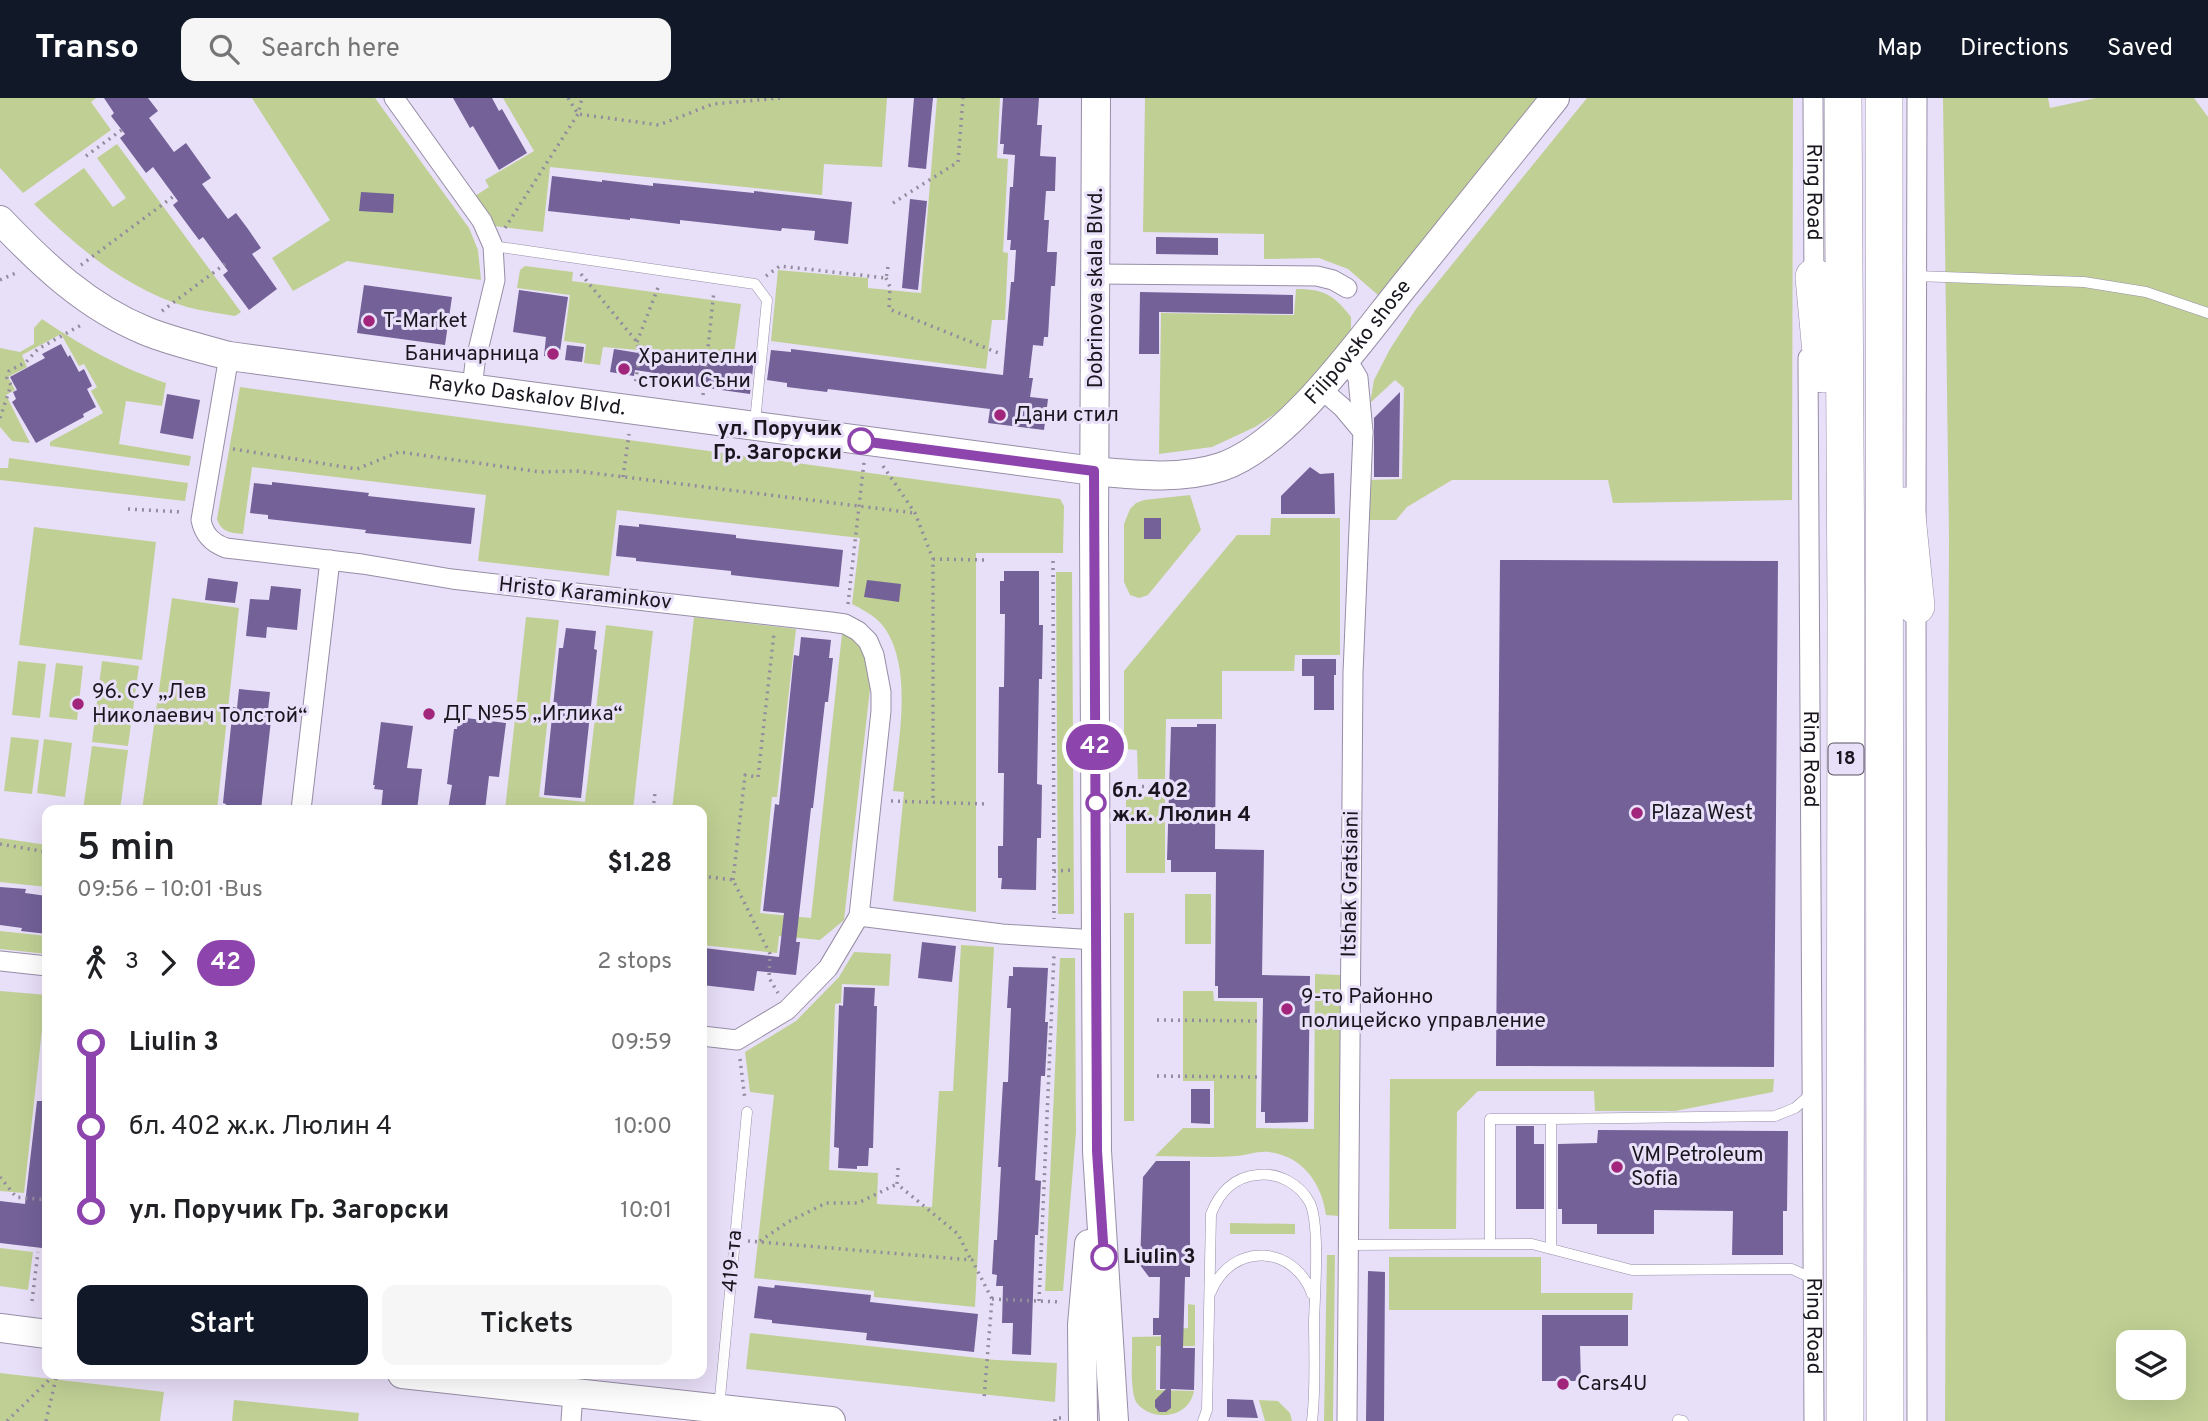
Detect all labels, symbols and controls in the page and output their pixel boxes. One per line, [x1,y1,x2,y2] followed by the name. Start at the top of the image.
[181,18,671,81] search box
[35,28,139,70] text: Transo
[205,30,243,68] icon: search
[261,33,400,66] text: Search here
[1877,34,1922,64] text: Map
[1960,34,2069,64] text: Directions
[2107,34,2173,64] text: Saved
[1800,143,1827,241] street label: Ring Road
[1083,188,1110,388] street label: Dobrinova skala Blvd.
[1299,274,1417,411] street label: Filipovsko shose
[383,308,468,335] place label: T-Market
[361,313,377,329] marker: T-Market
[404,341,539,368] place label: Баничарница
[638,344,758,395] place label: Хранителни стоки Съни
[545,346,561,362] marker: Баничарница
[616,361,632,377] marker: Хранителни стоки Съни
[426,369,627,422] street label: Rayko Daskalov Blvd.
[1014,402,1119,429] place label: Дани стил
[992,407,1008,423] marker: Дани стил
[713,416,842,467] place label: ул. Поручик Гр. Загорски
[848,428,874,454] marker: ул. Поручик Гр. Загорски
[497,571,673,617] street label: Hristo Karaminkov
[92,679,307,730] place label: 96. СУ „Лев Николаевич Толстой“
[70,696,86,712] marker: 96. СУ „Лев Николаевич Толстой“
[443,701,623,728] place label: ДГ №55 „Иглика“
[421,706,437,722] marker: ДГ №55 „Иглика“
[1796,710,1824,808] street label: Ring Road
[1064,724,1126,770] line badge: 42
[1080,732,1110,762] text: 42
[1828,744,1864,774] road number: 18
[1112,778,1251,829] place label: бл. 402 ж.к. Люлин 4
[1086,793,1106,813] marker: бл. 402 ж.к. Люлин 4
[1651,800,1753,827] place label: Plaza West
[1629,805,1645,821] marker: Plaza West
[1336,810,1366,958] street label: Itshak Gratsiani
[77,825,175,874] text: 5 min
[607,848,672,881] text: $1.28
[77,876,263,905] text: 09:56 – 10:01 · Bus
[77,944,115,982] icon: walk
[149,944,187,982] icon: forward
[125,948,139,977] text: 3
[211,948,241,978] text: 42
[597,948,672,977] text: 2 stops
[1301,984,1546,1035] place label: 9-то Районно полицейско управление
[1279,1001,1295,1017] marker: 9-то Районно полицейско управление
[129,1027,219,1060] text: Liulin 3
[611,1029,672,1058] text: 09:59
[129,1111,392,1144] text: бл. 402 ж.к. Люлин 4
[614,1113,672,1142] text: 10:00
[1631,1142,1764,1193] place label: VM Petroleum Sofia
[1609,1159,1625,1175] marker: VM Petroleum Sofia
[129,1195,449,1228] text: ул. Поручик Гр. Загорски
[620,1197,672,1226] text: 10:01
[717,1229,749,1293] street label: 419-та
[1091,1244,1117,1270] marker: Liulin 3
[1123,1244,1196,1271] place label: Liulin 3
[1800,1277,1827,1374] street label: Ring Road
[77,1285,368,1365] button: Start
[382,1285,672,1365] button: Tickets
[2116,1330,2186,1400] map controls
[2116,1330,2186,1400] button: layers
[1577,1371,1647,1398] place label: Cars4U
[1555,1376,1571,1392] marker: Cars4U

